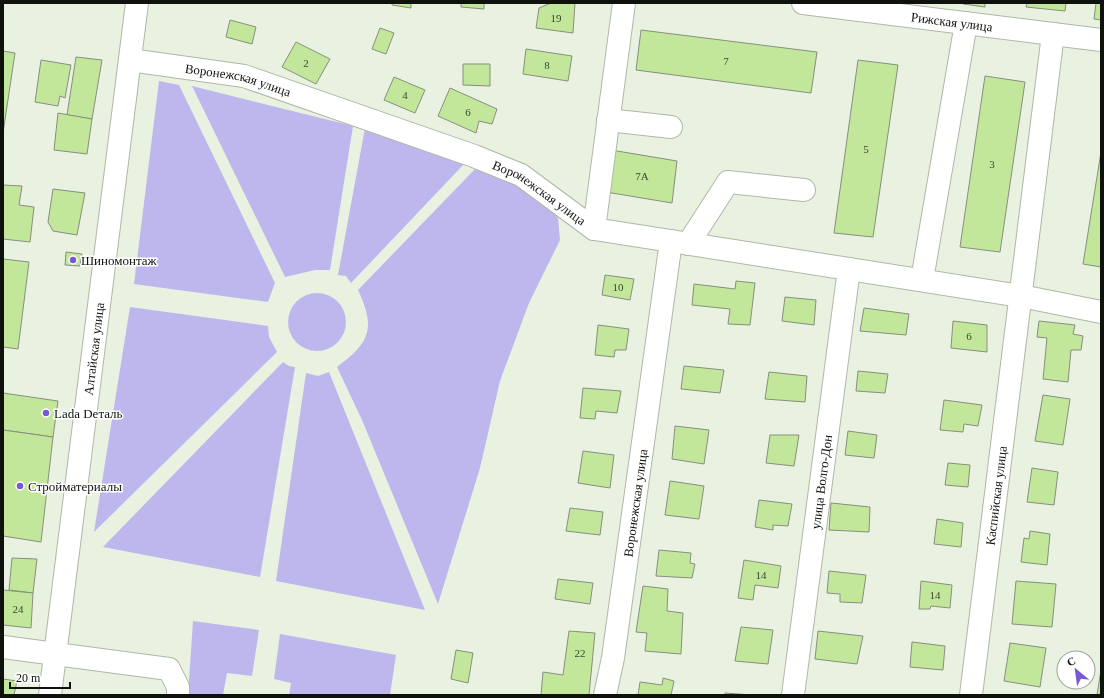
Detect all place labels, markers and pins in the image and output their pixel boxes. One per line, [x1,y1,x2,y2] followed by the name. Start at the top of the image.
[81,253,158,268] place label: Шиномонтаж
[68,255,78,265] marker: Шиномонтаж
[54,406,123,421] place label: Lada Dеталь
[41,408,51,418] marker: Lada Dеталь
[28,479,122,494] place label: Стройматериалы
[15,481,25,491] marker: Стройматериалы

